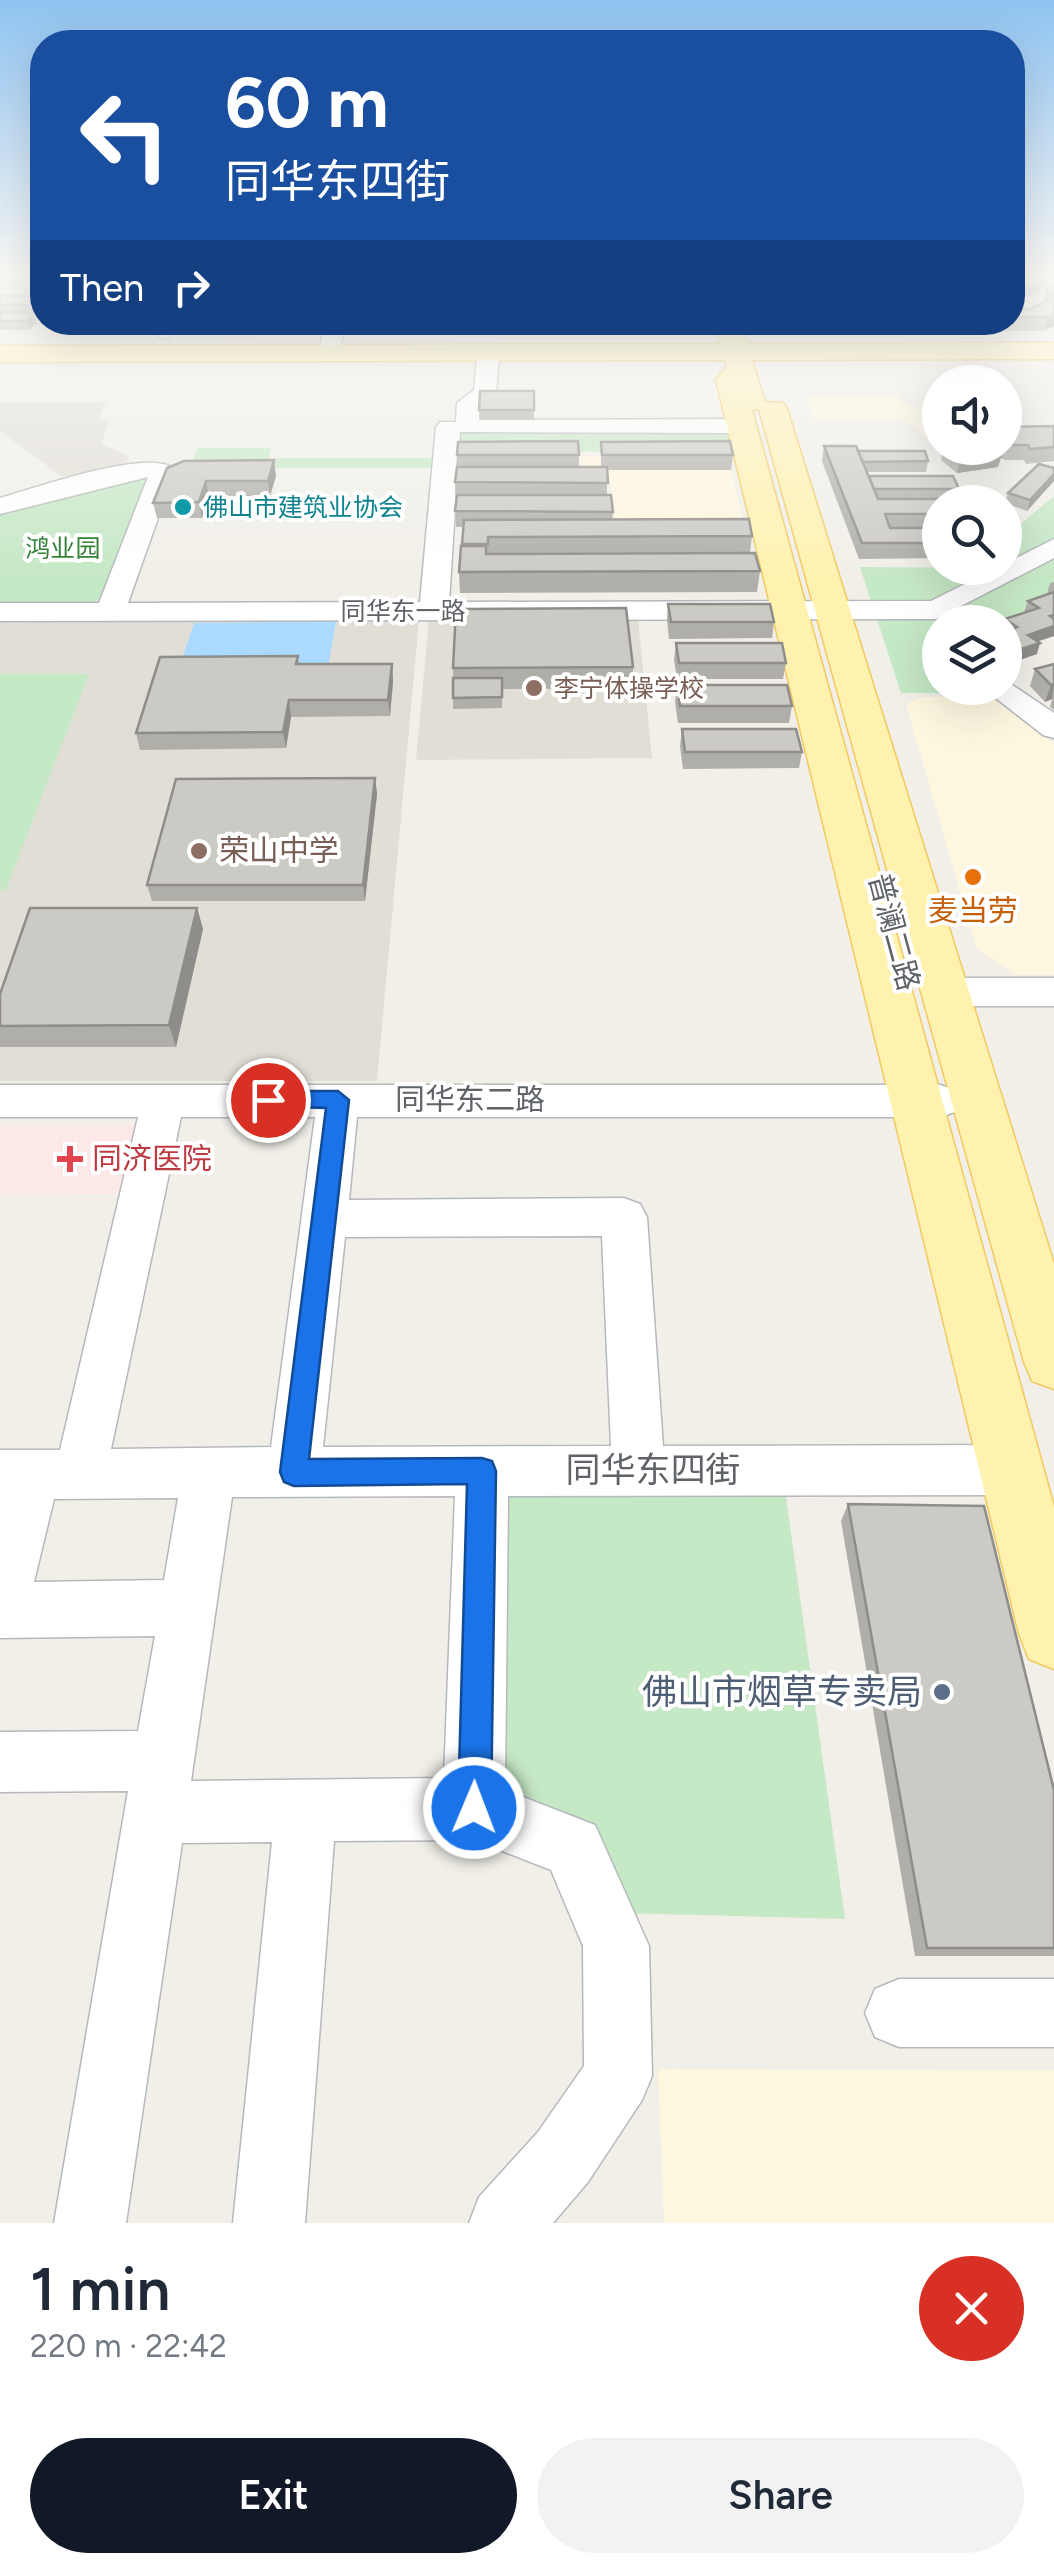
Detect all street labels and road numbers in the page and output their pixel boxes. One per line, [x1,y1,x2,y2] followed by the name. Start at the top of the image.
[340,596,466,626] street label: 同华东一路
[861,869,928,995] street label: 普澜二路
[395,1081,545,1118] street label: 同华东二路
[565,1449,741,1491] street label: 同华东四街

